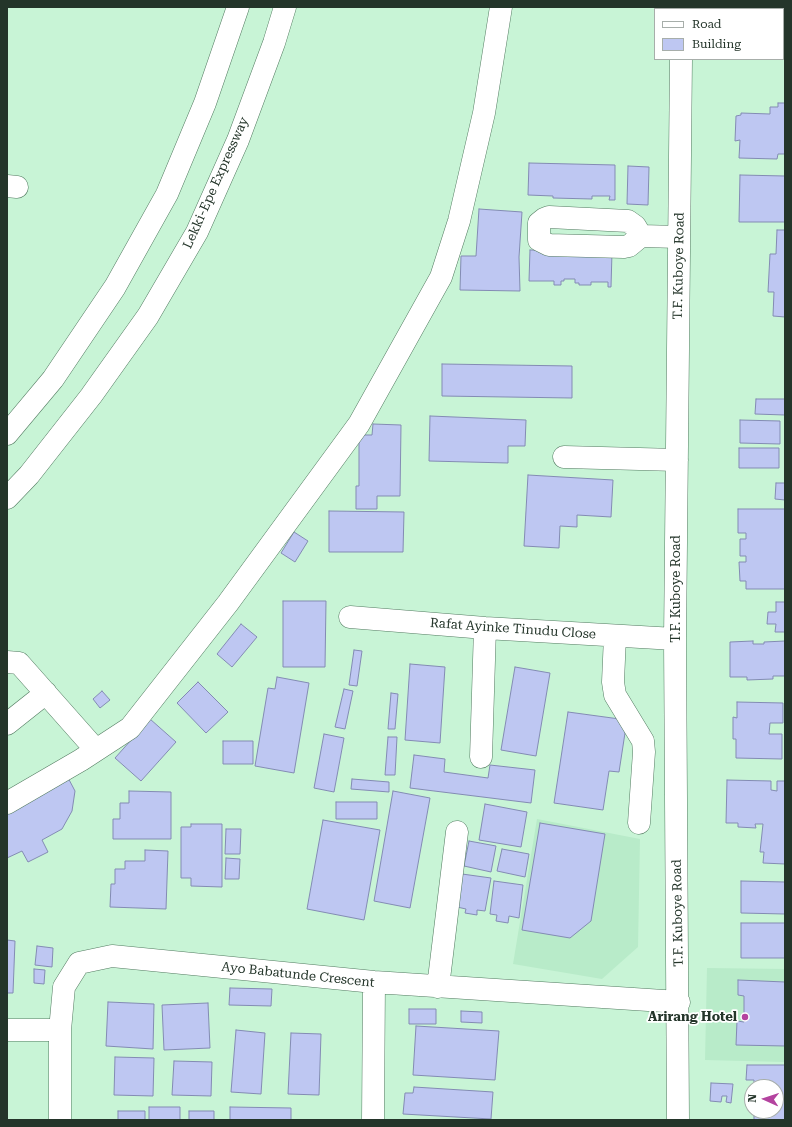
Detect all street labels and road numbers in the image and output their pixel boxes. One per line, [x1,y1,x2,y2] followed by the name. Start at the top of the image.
[180,115,252,251] street label: Lekki-Epe Expressway
[670,212,688,320] street label: T.F. Kuboye Road
[668,535,684,643] street label: T.F. Kuboye Road
[429,615,597,643] street label: Rafat Ayinke Tinudu Close
[669,859,687,967] street label: T.F. Kuboye Road
[221,959,375,991] street label: Ayo Babatunde Crescent

